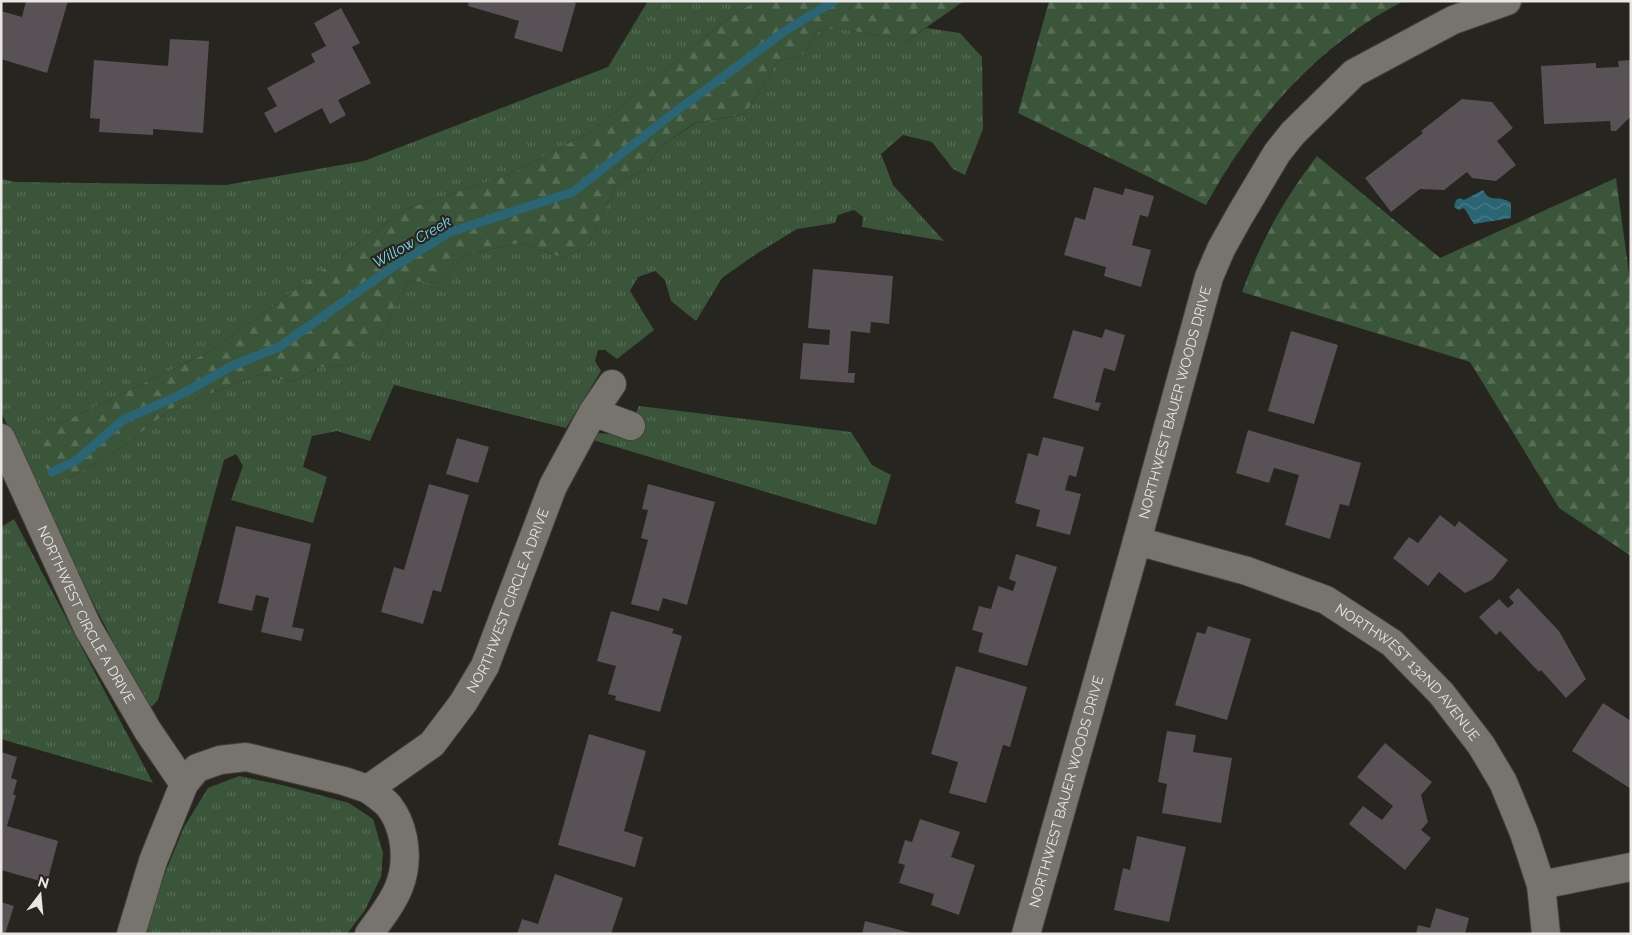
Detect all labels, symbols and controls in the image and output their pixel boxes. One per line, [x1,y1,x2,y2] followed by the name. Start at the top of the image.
[369,212,455,272] water label: Willow Creek
[1135,284,1214,520] street label: NORTHWEST BAUER WOODS DRIVE
[463,506,552,695] street label: NORTHWEST CIRCLE A DRIVE
[34,523,138,706] street label: NORTHWEST CIRCLE A DRIVE
[1332,600,1483,744] street label: NORTHWEST 132ND AVENUE
[1026,674,1107,909] street label: NORTHWEST BAUER WOODS DRIVE
[15,870,65,920] north arrow
[36,873,51,892] text: N

